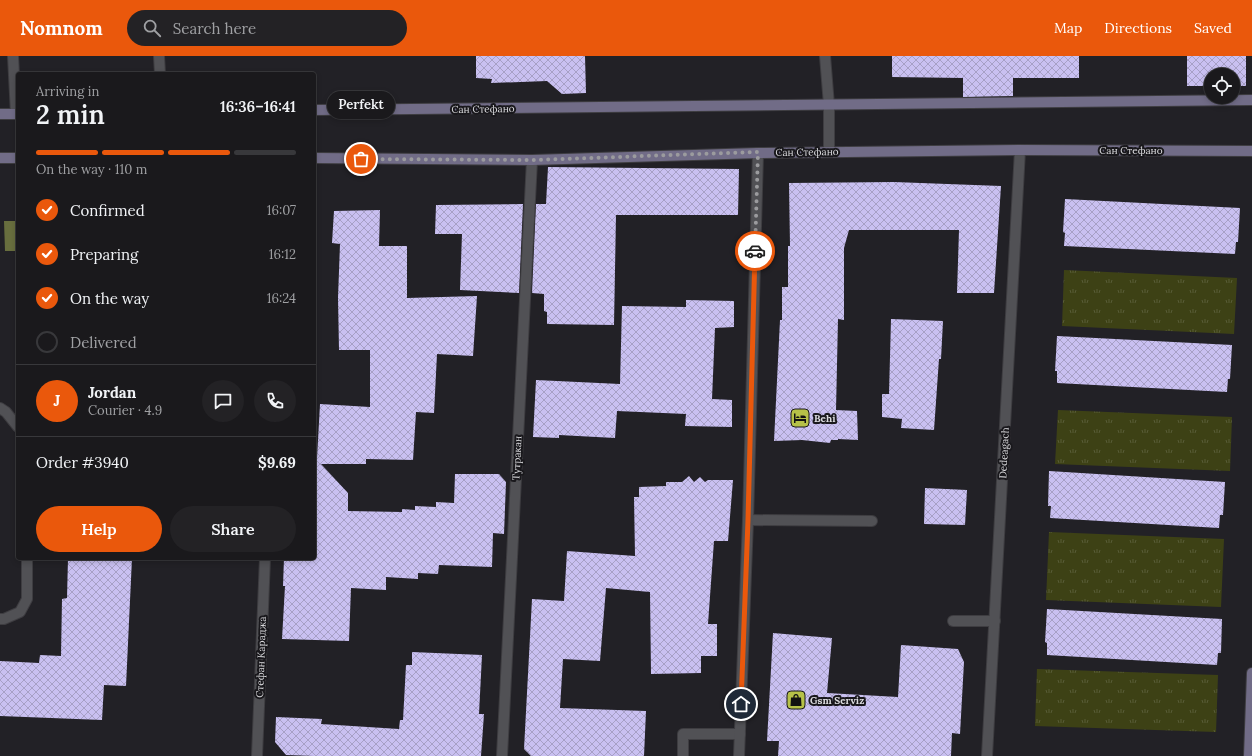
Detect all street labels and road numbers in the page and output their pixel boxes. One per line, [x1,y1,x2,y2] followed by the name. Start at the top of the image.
[451,102,515,116] street label: Сан Стефано
[1099,144,1163,157] street label: Сан Стефано
[775,145,839,159] street label: Сан Стефано
[996,427,1012,479] street label: Dedeagach
[509,435,525,481] street label: Тутракан
[253,616,269,698] street label: Стефан Караджа

